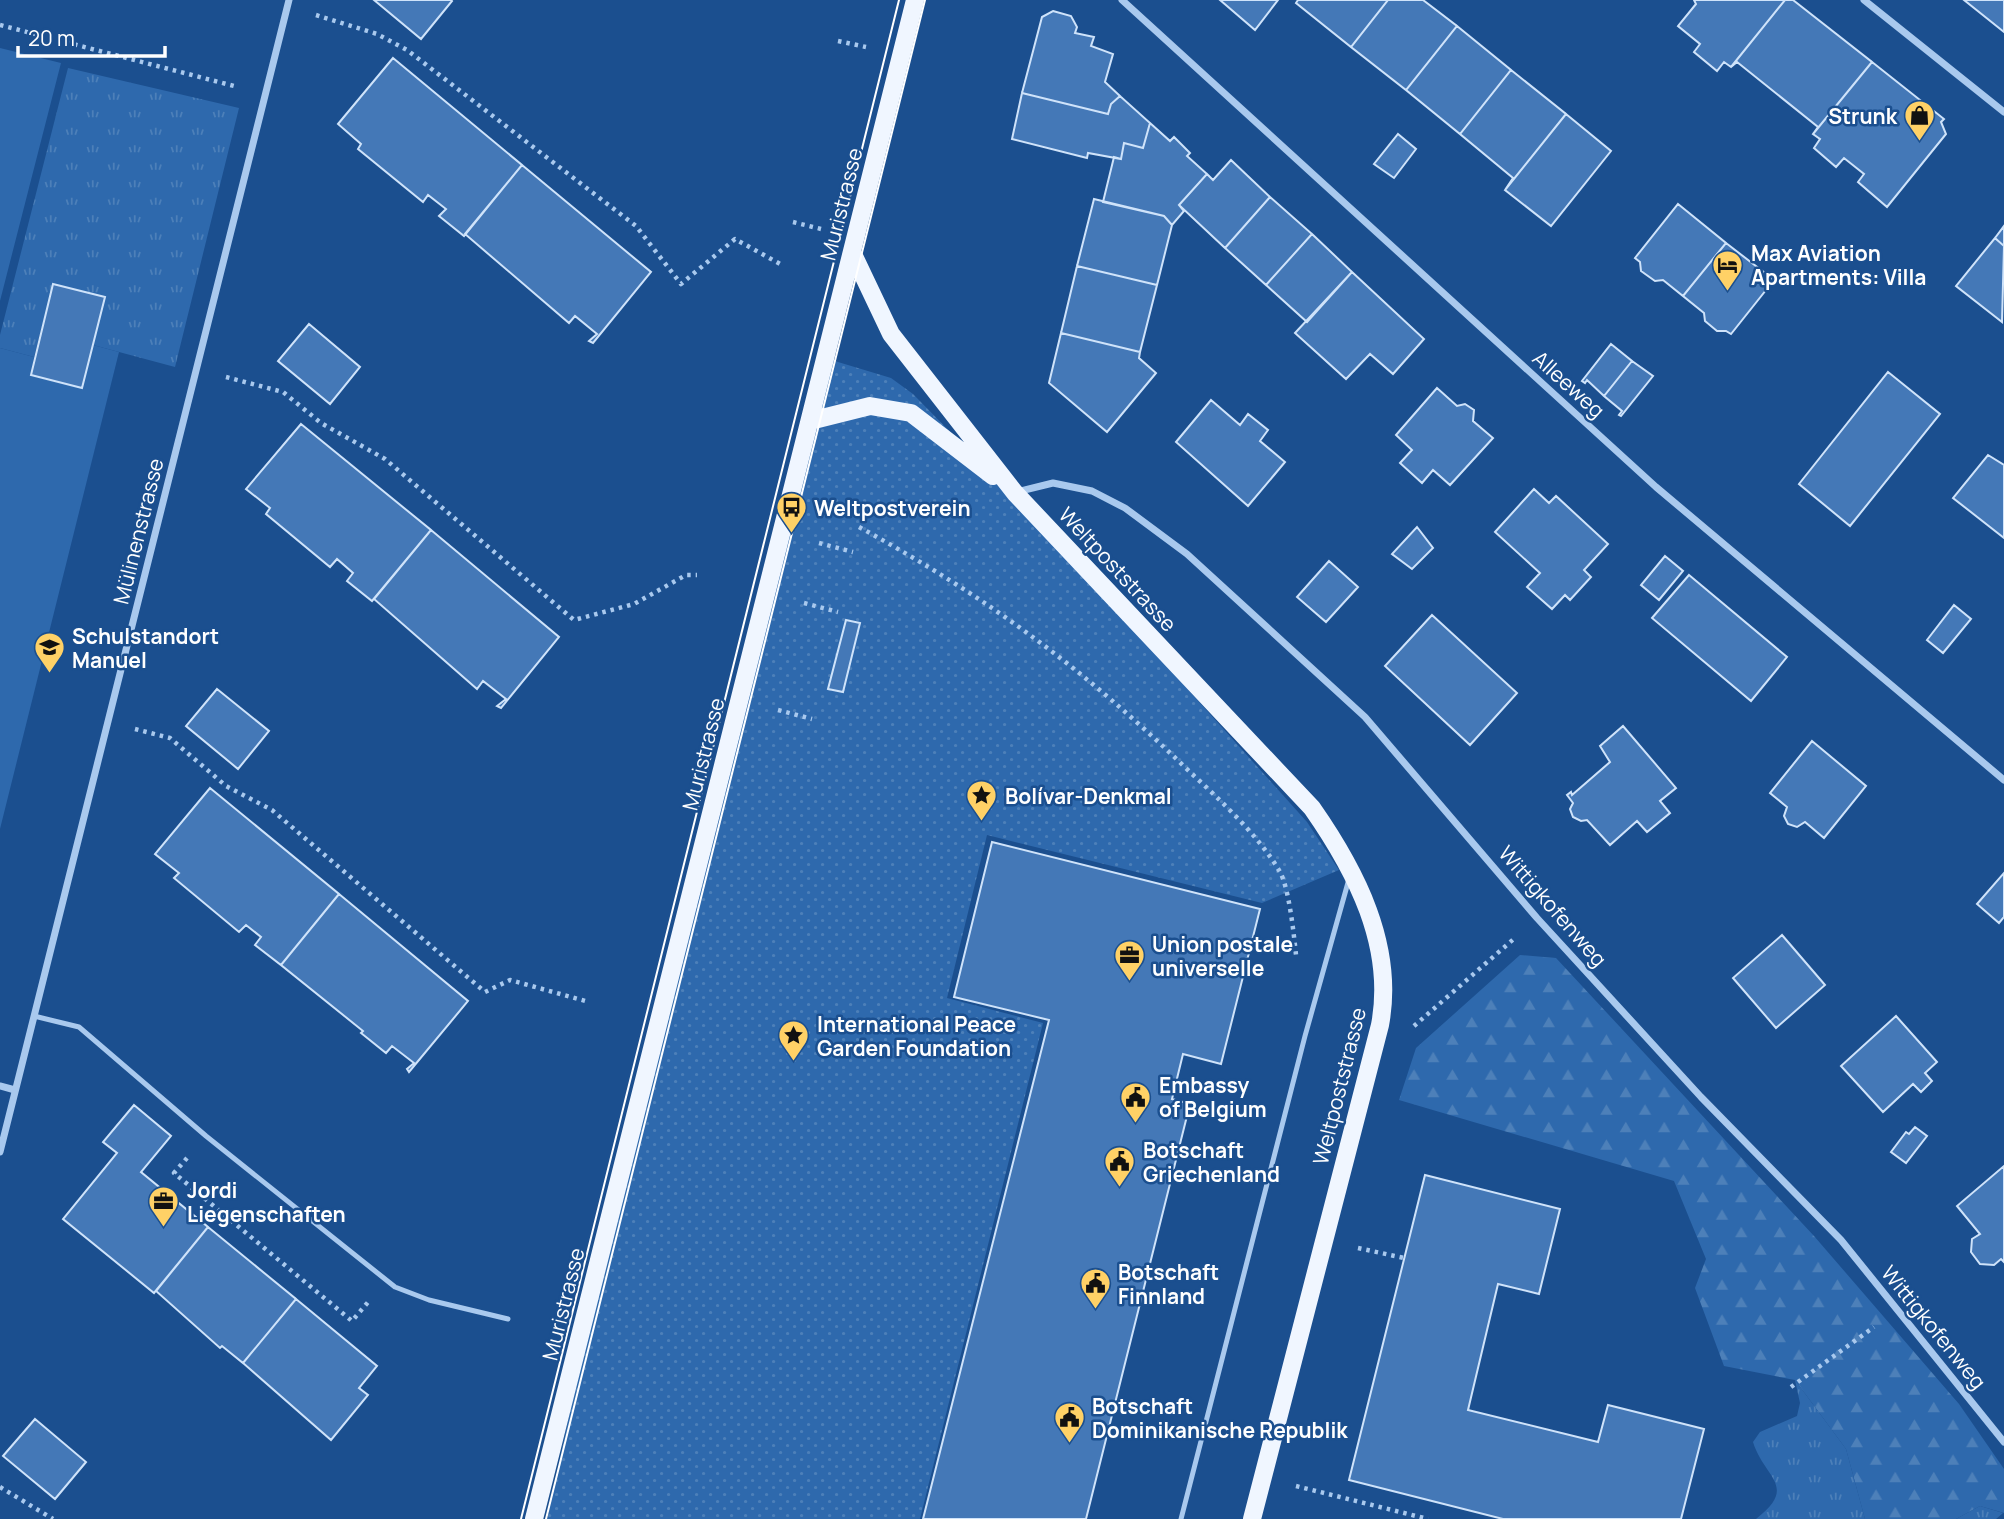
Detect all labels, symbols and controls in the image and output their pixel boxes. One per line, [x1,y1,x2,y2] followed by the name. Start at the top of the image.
[18,14,164,58] scale bar
[28,24,75,52] text: 20 m
[1903,99,1937,143] shop icon: Strunk
[1828,102,1898,130] place label: Strunk
[813,145,869,263] street label: Muristrasse
[1751,239,1926,291] place label: Max Aviation Apartments: Villa
[1711,248,1745,292] hotel icon: Max Aviation Apartments: Villa
[1527,344,1611,424] street label: Alleeweg
[106,455,170,607] street label: Mülinenstrasse
[774,491,808,535] bus stop icon: Weltpostverein
[814,494,971,522] place label: Weltpostverein
[1053,501,1183,637] street label: Weltpoststrasse
[72,622,219,674] place label: Schulstandort Manuel
[32,631,66,675] school or university icon: Schulstandort Manuel
[675,695,731,813] street label: Muristrasse
[965,779,999,823] place icon: Bolívar-Denkmal
[1005,782,1172,810] place label: Bolívar-Denkmal
[1493,840,1613,972] street label: Wittigkofenweg
[1152,930,1293,982] place label: Union postale universelle
[1112,939,1146,983] office icon: Union postale universelle
[1306,1005,1372,1167] street label: Weltpoststrasse
[817,1010,1016,1062] place label: International Peace Garden Foundation
[777,1019,811,1063] place icon: International Peace Garden Foundation
[1159,1071,1267,1123] place label: Embassy of Belgium
[1119,1080,1153,1124] public building icon: Embassy of Belgium
[1143,1136,1280,1188] place label: Botschaft Griechenland
[1103,1145,1137,1189] public building icon: Botschaft Griechenland
[187,1176,346,1228] place label: Jordi Liegenschaften
[147,1185,181,1229] office icon: Jordi Liegenschaften
[535,1245,591,1363] street label: Muristrasse
[1118,1258,1219,1310] place label: Botschaft Finnland
[1875,1259,1993,1395] street label: Wittigkofenweg
[1078,1267,1112,1311] public building icon: Botschaft Finnland
[1092,1392,1348,1444] place label: Botschaft Dominikanische Republik
[1052,1401,1086,1445] public building icon: Botschaft Dominikanische Republik

